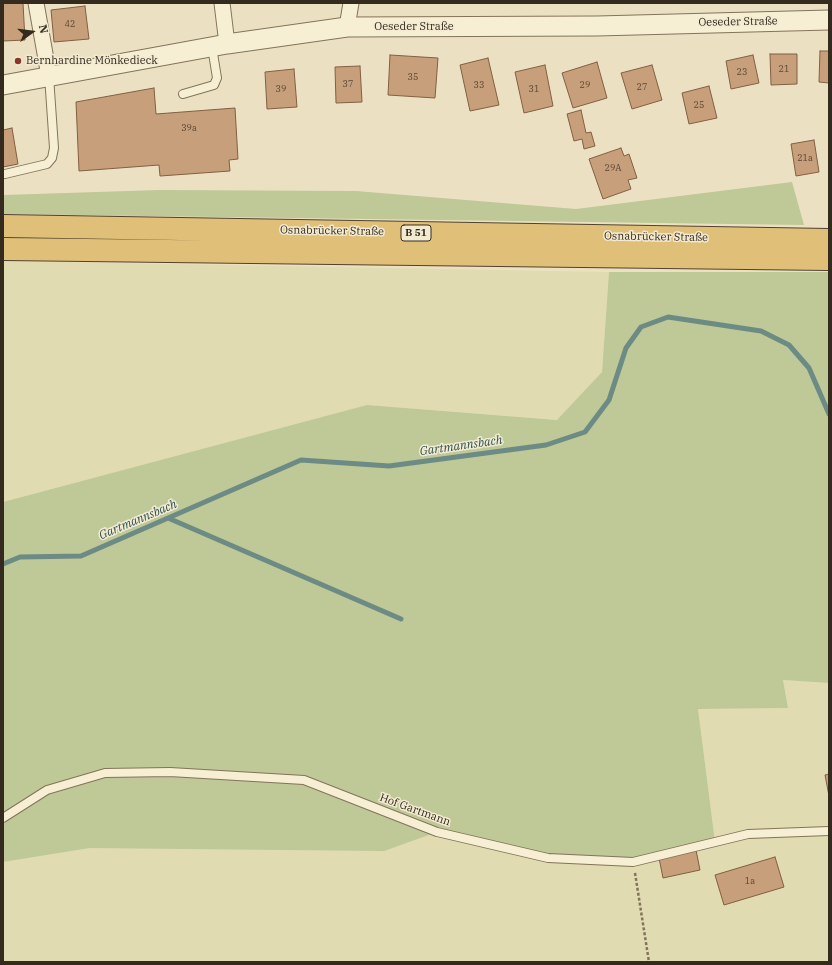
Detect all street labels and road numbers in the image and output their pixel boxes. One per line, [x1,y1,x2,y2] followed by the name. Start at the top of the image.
[698,15,778,29] street label: Oeseder Straße
[374,20,454,34] street label: Oeseder Straße
[280,223,384,239] street label: Osnabrücker Straße
[401,225,431,241] road number: B 51
[604,229,708,245] street label: Osnabrücker Straße
[378,791,452,829] street label: Hof Gartmann

